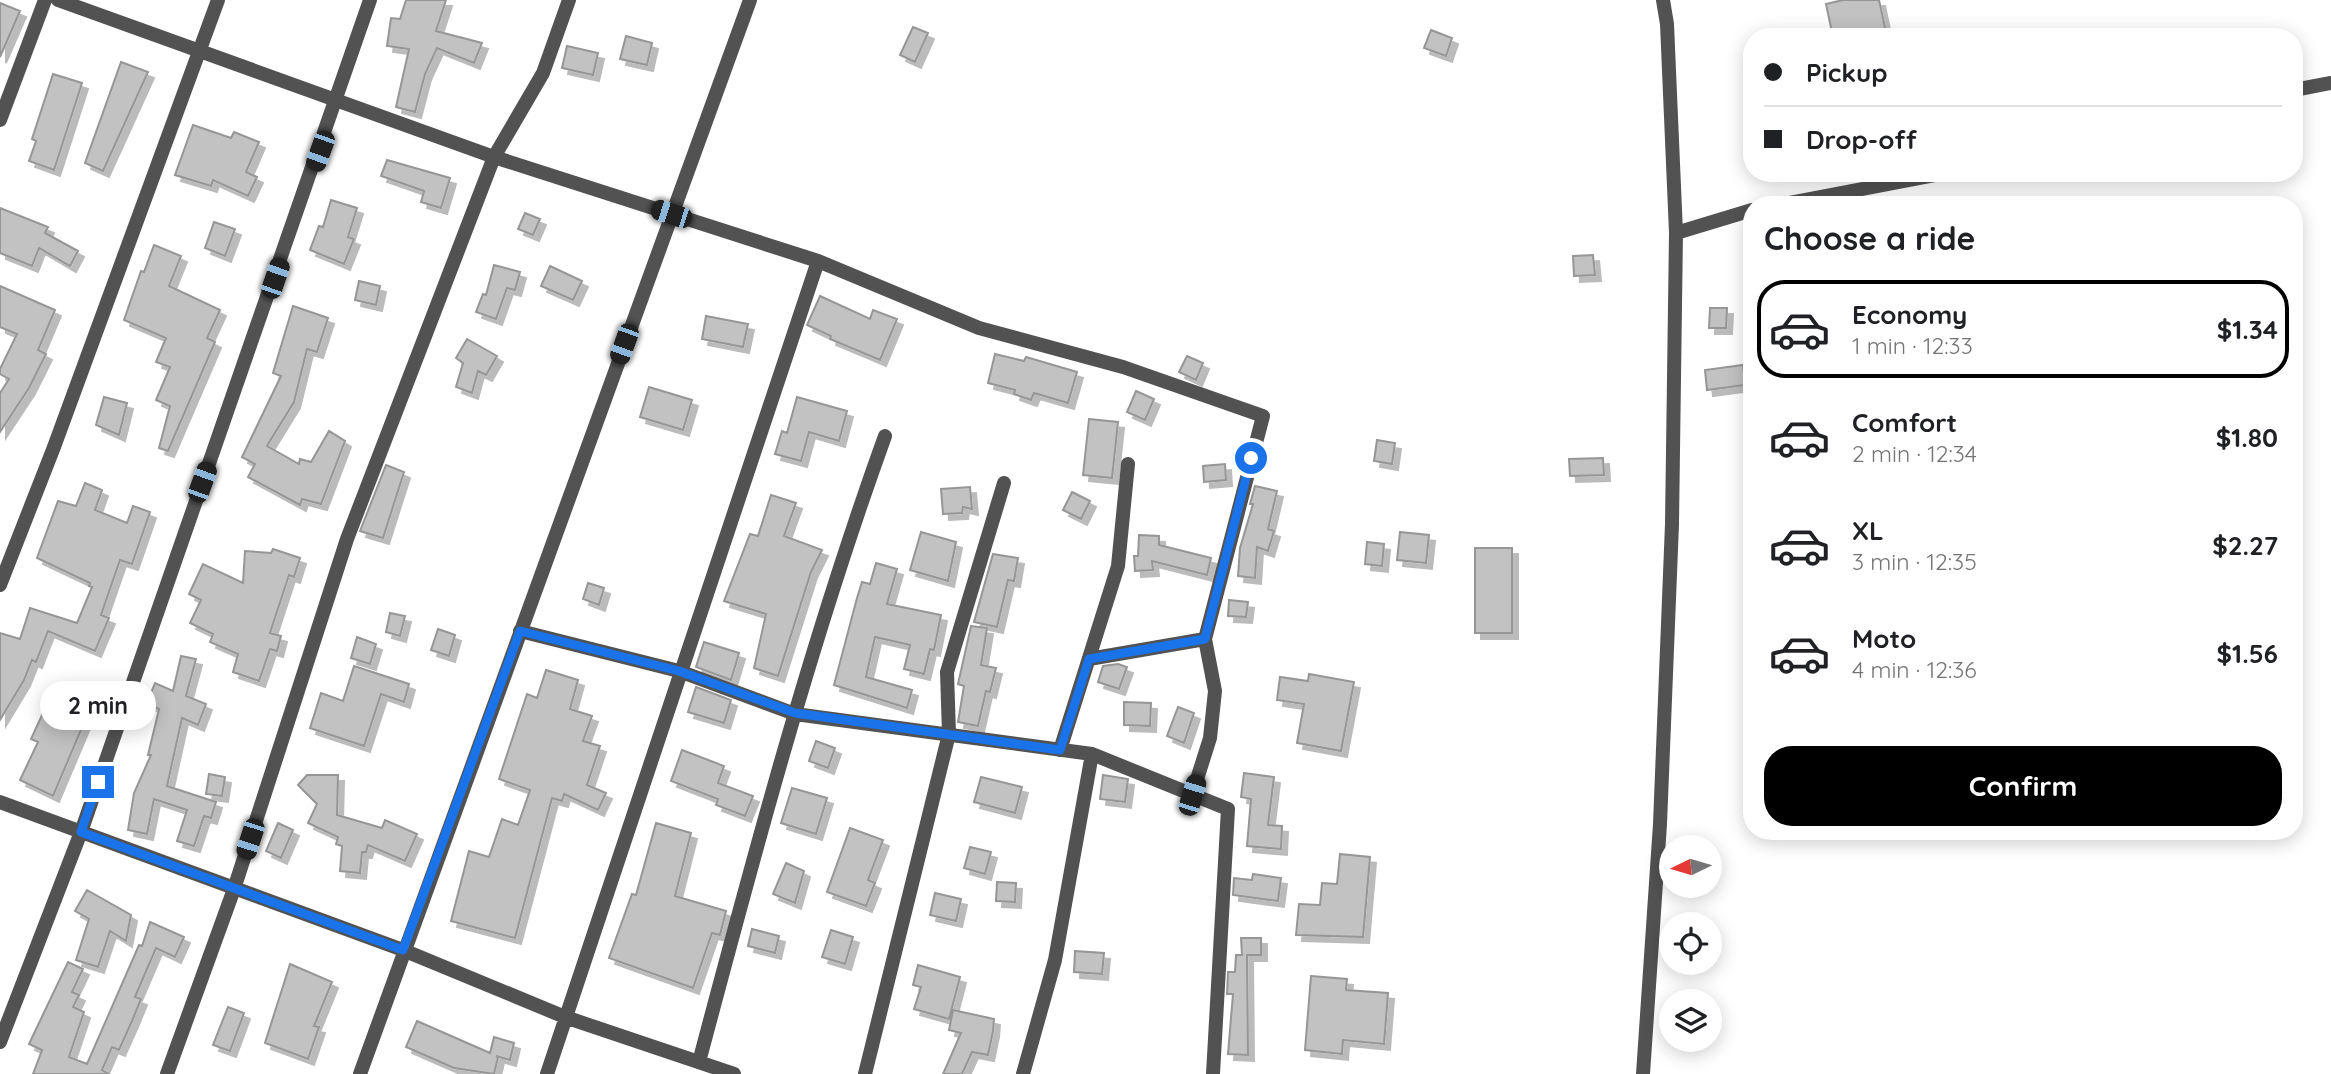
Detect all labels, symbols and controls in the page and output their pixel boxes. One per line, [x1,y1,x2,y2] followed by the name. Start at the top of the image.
[1806,56,1888,89] text: Pickup
[1806,123,1917,156] text: Drop-off
[303,128,338,174] car
[648,198,695,230] car
[1764,218,1976,258] text: Choose a ride
[259,255,292,301] car
[1768,298,1831,361] icon: car
[1852,298,1967,331] text: Economy
[2217,313,2278,346] text: $1.34
[607,321,642,367] car
[1852,331,1973,360] text: 1 min · 12:33
[1768,406,1831,469] icon: car
[1852,406,1957,439] text: Comfort
[2216,421,2278,454] text: $1.80
[1852,439,1977,468] text: 2 min · 12:34
[1235,442,1267,474] route start
[185,459,220,505] car
[1768,514,1831,577] icon: car
[1852,514,1884,547] text: XL
[2212,529,2278,562] text: $2.27
[1852,547,1977,576] text: 3 min · 12:35
[1768,622,1831,685] icon: car
[1852,622,1916,655] text: Moto
[2217,637,2278,670] text: $1.56
[1852,655,1977,684] text: 4 min · 12:36
[40,680,156,730] callout: 2 min
[68,691,128,720] text: 2 min
[1764,746,2282,826] button: Confirm
[82,766,114,798] route end
[1176,772,1209,818] car
[234,816,267,862] car
[1659,835,1722,898] north arrow
[1659,835,1722,1052] map controls
[1659,912,1722,975] button: locate
[1659,989,1722,1052] button: layers

